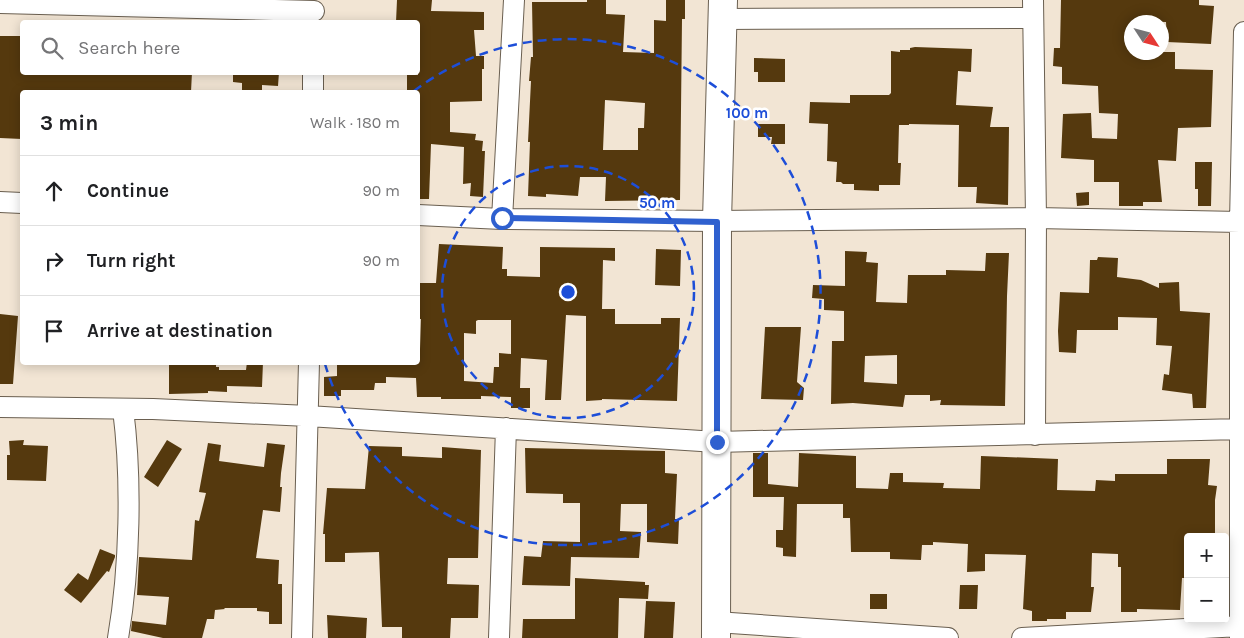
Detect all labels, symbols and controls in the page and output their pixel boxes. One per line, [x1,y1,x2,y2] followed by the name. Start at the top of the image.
[1124,15,1169,60] north arrow
[20,20,420,75] search box
[38,34,66,62] icon: search
[78,37,180,59] text: Search here
[726,104,768,122] text: 100 m
[40,111,98,135] text: 3 min
[310,113,400,132] text: Walk · 180 m
[40,177,68,205] icon: ahead
[87,180,169,202] text: Continue
[362,181,400,200] text: 90 m
[639,194,675,212] text: 50 m
[491,207,514,230] route start
[40,247,68,275] icon: right
[87,250,176,272] text: Turn right
[362,251,400,270] text: 90 m
[559,283,577,301] centre of rings
[40,317,68,345] icon: arrive
[87,320,273,342] text: Arrive at destination
[706,431,729,454] route end
[1184,533,1229,623] map controls
[1184,533,1229,578] button: +
[1184,578,1229,623] button: −

